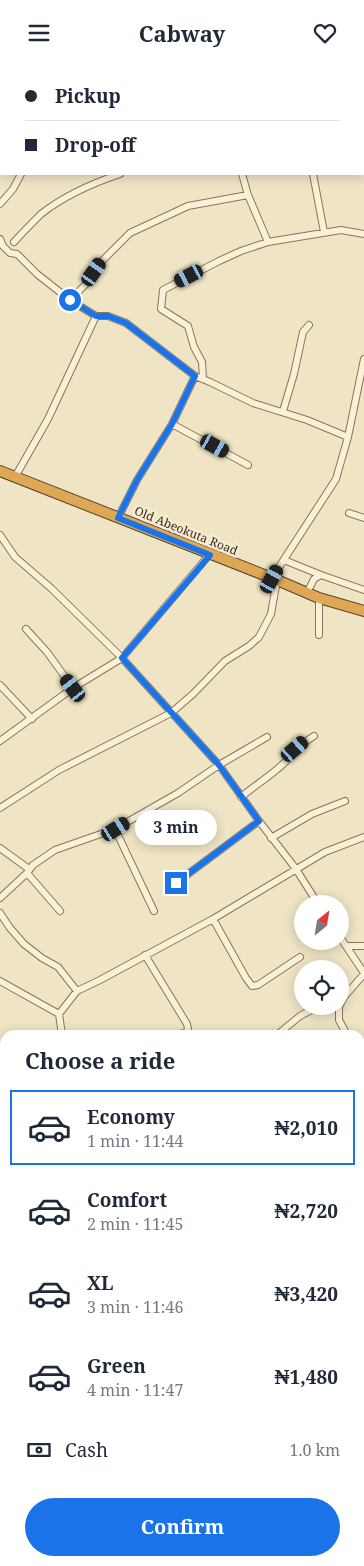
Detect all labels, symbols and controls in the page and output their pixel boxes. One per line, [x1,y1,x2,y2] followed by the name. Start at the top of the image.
[139,18,225,48] text: Cabway
[25,19,53,47] icon: menu
[311,19,339,47] icon: heart
[55,83,121,109] text: Pickup
[55,132,135,158] text: Drop-off
[79,255,108,289] car
[172,263,205,289] car
[59,289,81,311] route start
[198,432,231,460] car
[132,502,241,559] street label: Old Abeokuta Road
[258,562,285,596] car
[57,672,88,704] car
[278,733,311,765] car
[135,811,217,845] callout: 3 min
[99,815,132,843] car
[153,816,199,838] text: 3 min
[165,872,187,894] route end
[294,895,349,950] north arrow
[294,895,349,1015] map controls
[294,960,349,1015] button: locate
[25,1045,175,1075] text: Choose a ride
[87,1104,175,1130] text: Economy
[27,1105,72,1150] icon: car
[275,1115,338,1141] text: ₦2,010
[87,1130,183,1152] text: 1 min · 11:44
[87,1187,167,1213] text: Comfort
[27,1188,72,1233] icon: car
[275,1198,338,1224] text: ₦2,720
[87,1213,183,1235] text: 2 min · 11:45
[87,1270,113,1296] text: XL
[27,1271,72,1316] icon: car
[275,1281,338,1307] text: ₦3,420
[87,1296,183,1318] text: 3 min · 11:46
[87,1353,146,1379] text: Green
[27,1354,72,1399] icon: car
[275,1364,338,1390] text: ₦1,480
[87,1379,183,1401] text: 4 min · 11:47
[25,1436,53,1464] icon: cash
[65,1437,108,1463] text: Cash
[289,1439,340,1461] text: 1.0 km
[25,1498,340,1556] button: Confirm

